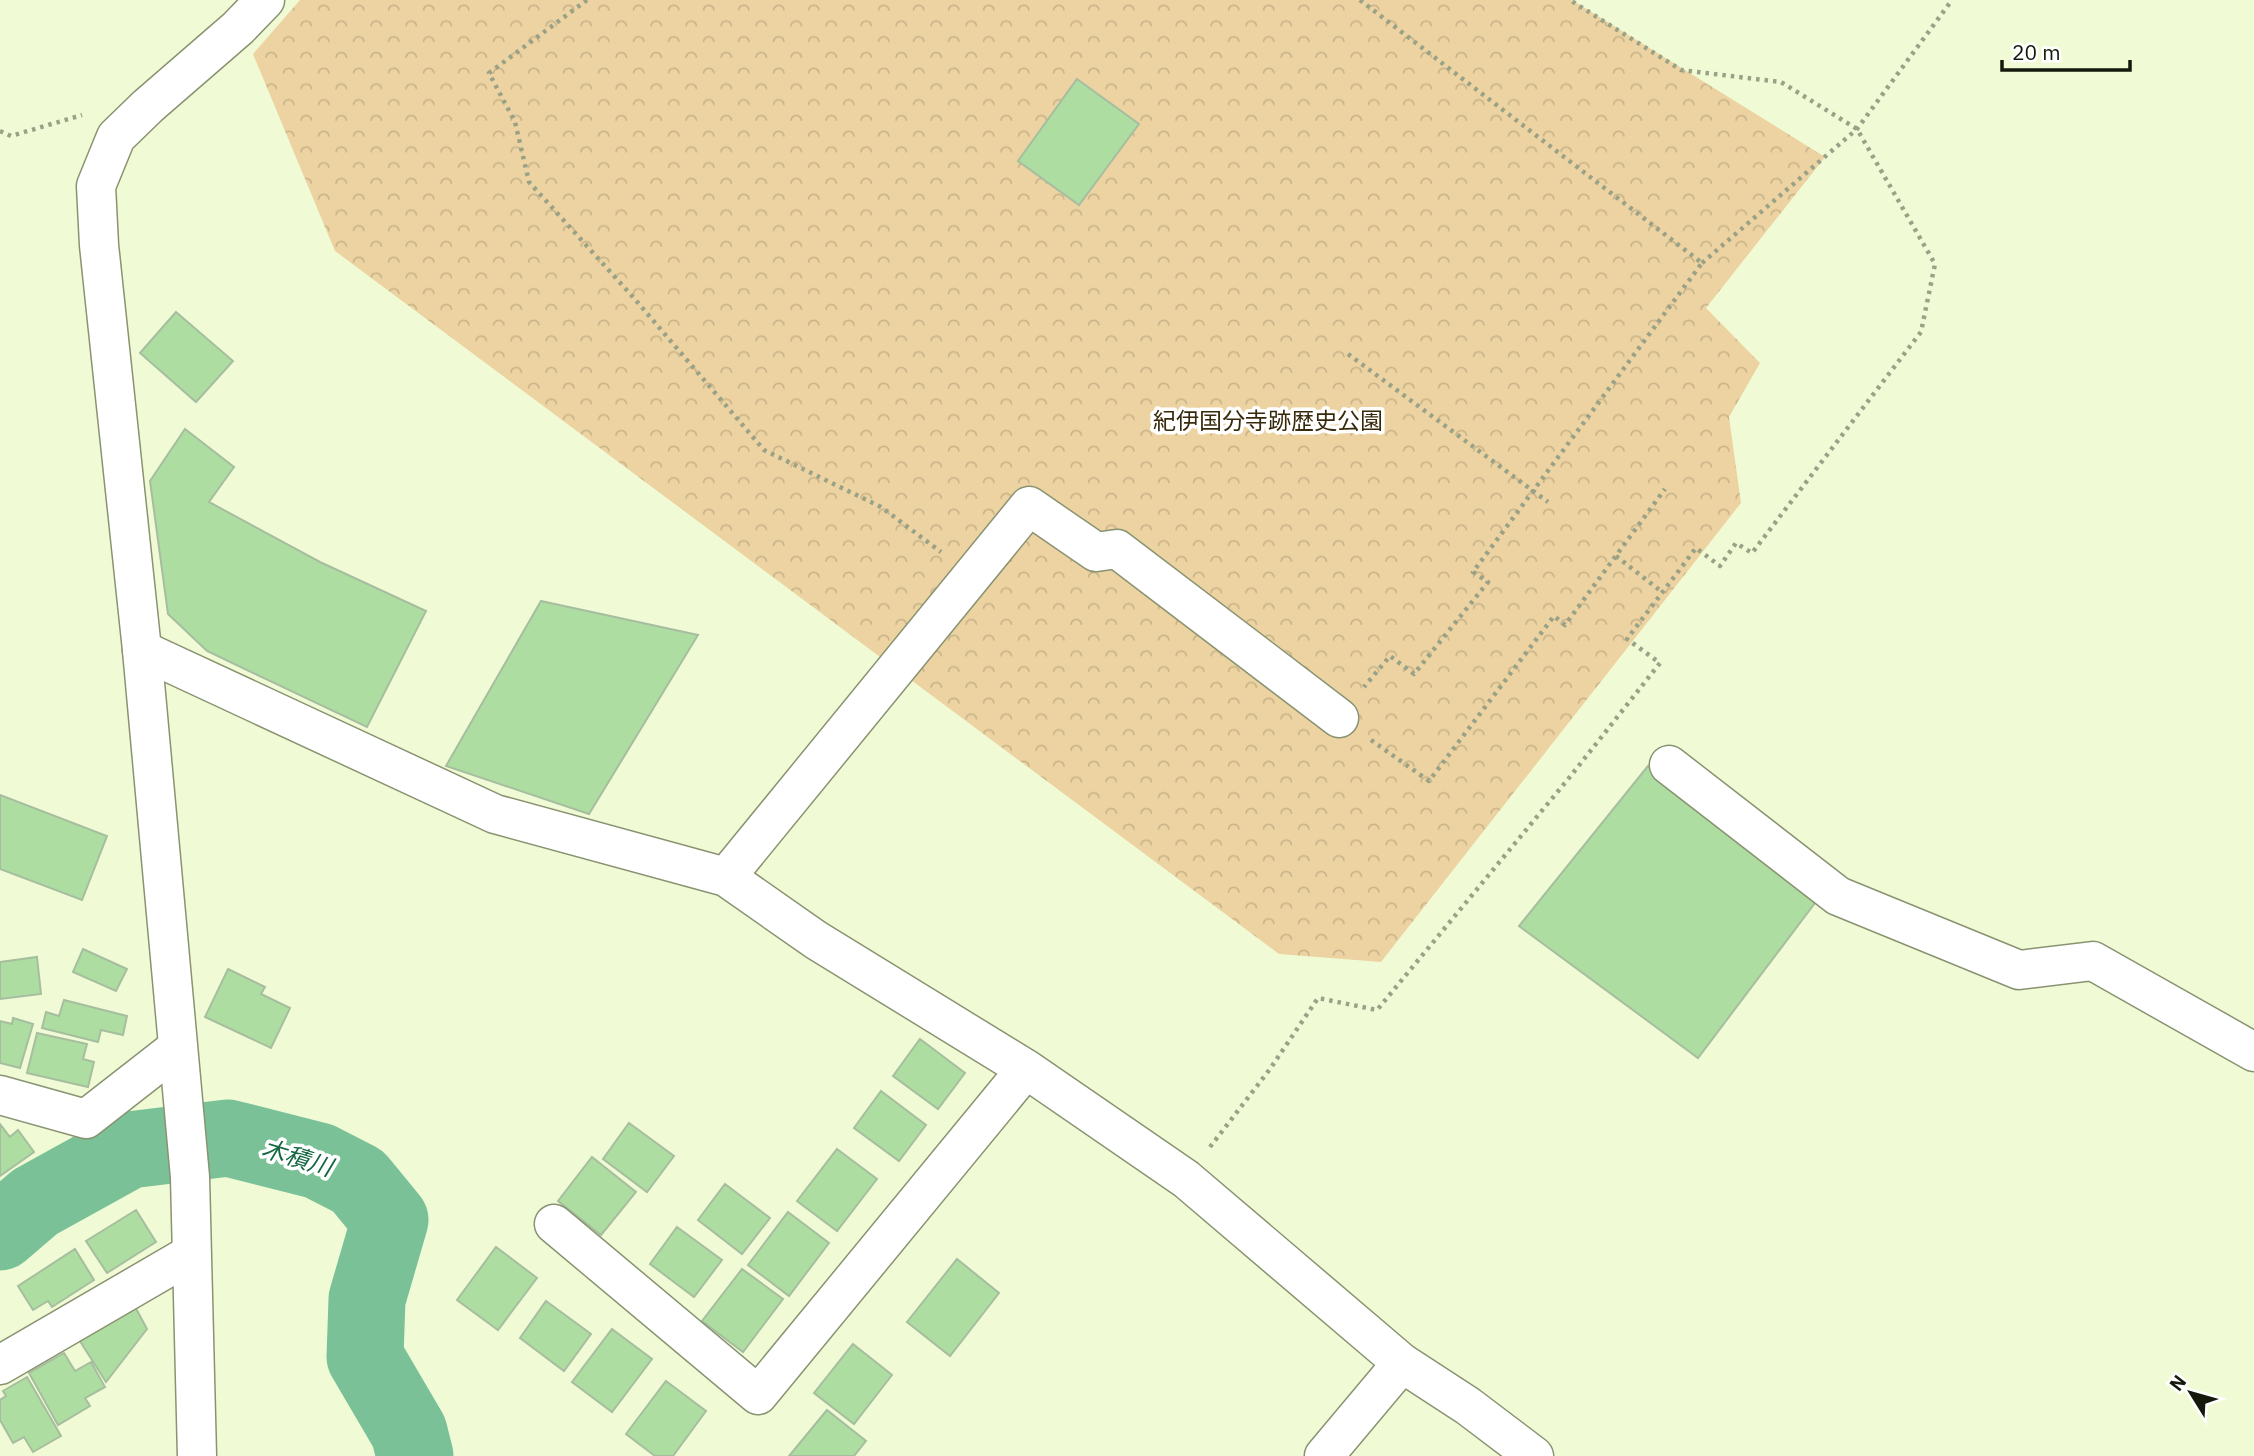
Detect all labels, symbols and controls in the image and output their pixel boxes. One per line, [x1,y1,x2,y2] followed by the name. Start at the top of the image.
[2002,28,2130,72] scale bar
[2012,38,2061,66] text: 20 m
[1153,405,1383,435] park label: 紀伊国分寺跡歴史公園
[258,1131,339,1184] water label: 木積川
[2156,1358,2226,1428] north arrow
[2164,1370,2191,1395] text: N

